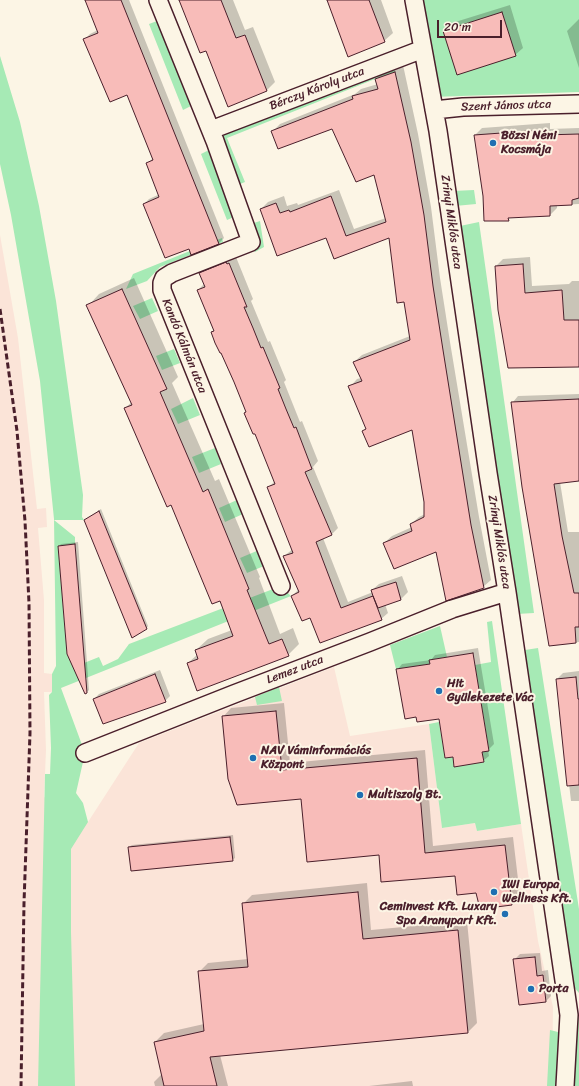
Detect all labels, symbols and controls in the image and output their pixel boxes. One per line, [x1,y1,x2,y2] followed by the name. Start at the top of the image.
[439,12,504,38] scale bar
[444,16,471,38] text: 20 m
[268,64,366,114] street label: Bérczy Károly utca
[461,97,551,115] street label: Szent János utca
[501,129,557,157] place label: Bözsi Néni Kocsmája
[488,138,498,148] marker: Bözsi Néni Kocsmája
[437,174,465,270] street label: Zrínyi Miklós utca
[158,297,210,395] street label: Kandó Kálmán utca
[484,494,514,590] street label: Zrínyi Miklós utca
[265,653,325,687] street label: Lemez utca
[447,677,534,705] place label: Hit Gyülekezete Vác
[434,686,444,696] marker: Hit Gyülekezete Vác
[261,744,371,772] place label: NAV Váminformációs Központ
[248,753,258,763] marker: NAV Váminformációs Központ
[368,788,442,802] place label: Multiszolg Bt.
[355,790,365,800] marker: Multiszolg Bt.
[502,878,572,906] place label: IWI Europa Wellness Kft.
[489,887,499,897] marker: IWI Europa Wellness Kft.
[380,900,497,928] place label: Ceminvest Kft. Luxary Spa Aranypart Kft.
[500,909,510,919] marker: Ceminvest Kft. Luxary Spa Aranypart Kft.
[539,982,569,996] place label: Porta
[526,984,536,994] marker: Porta

